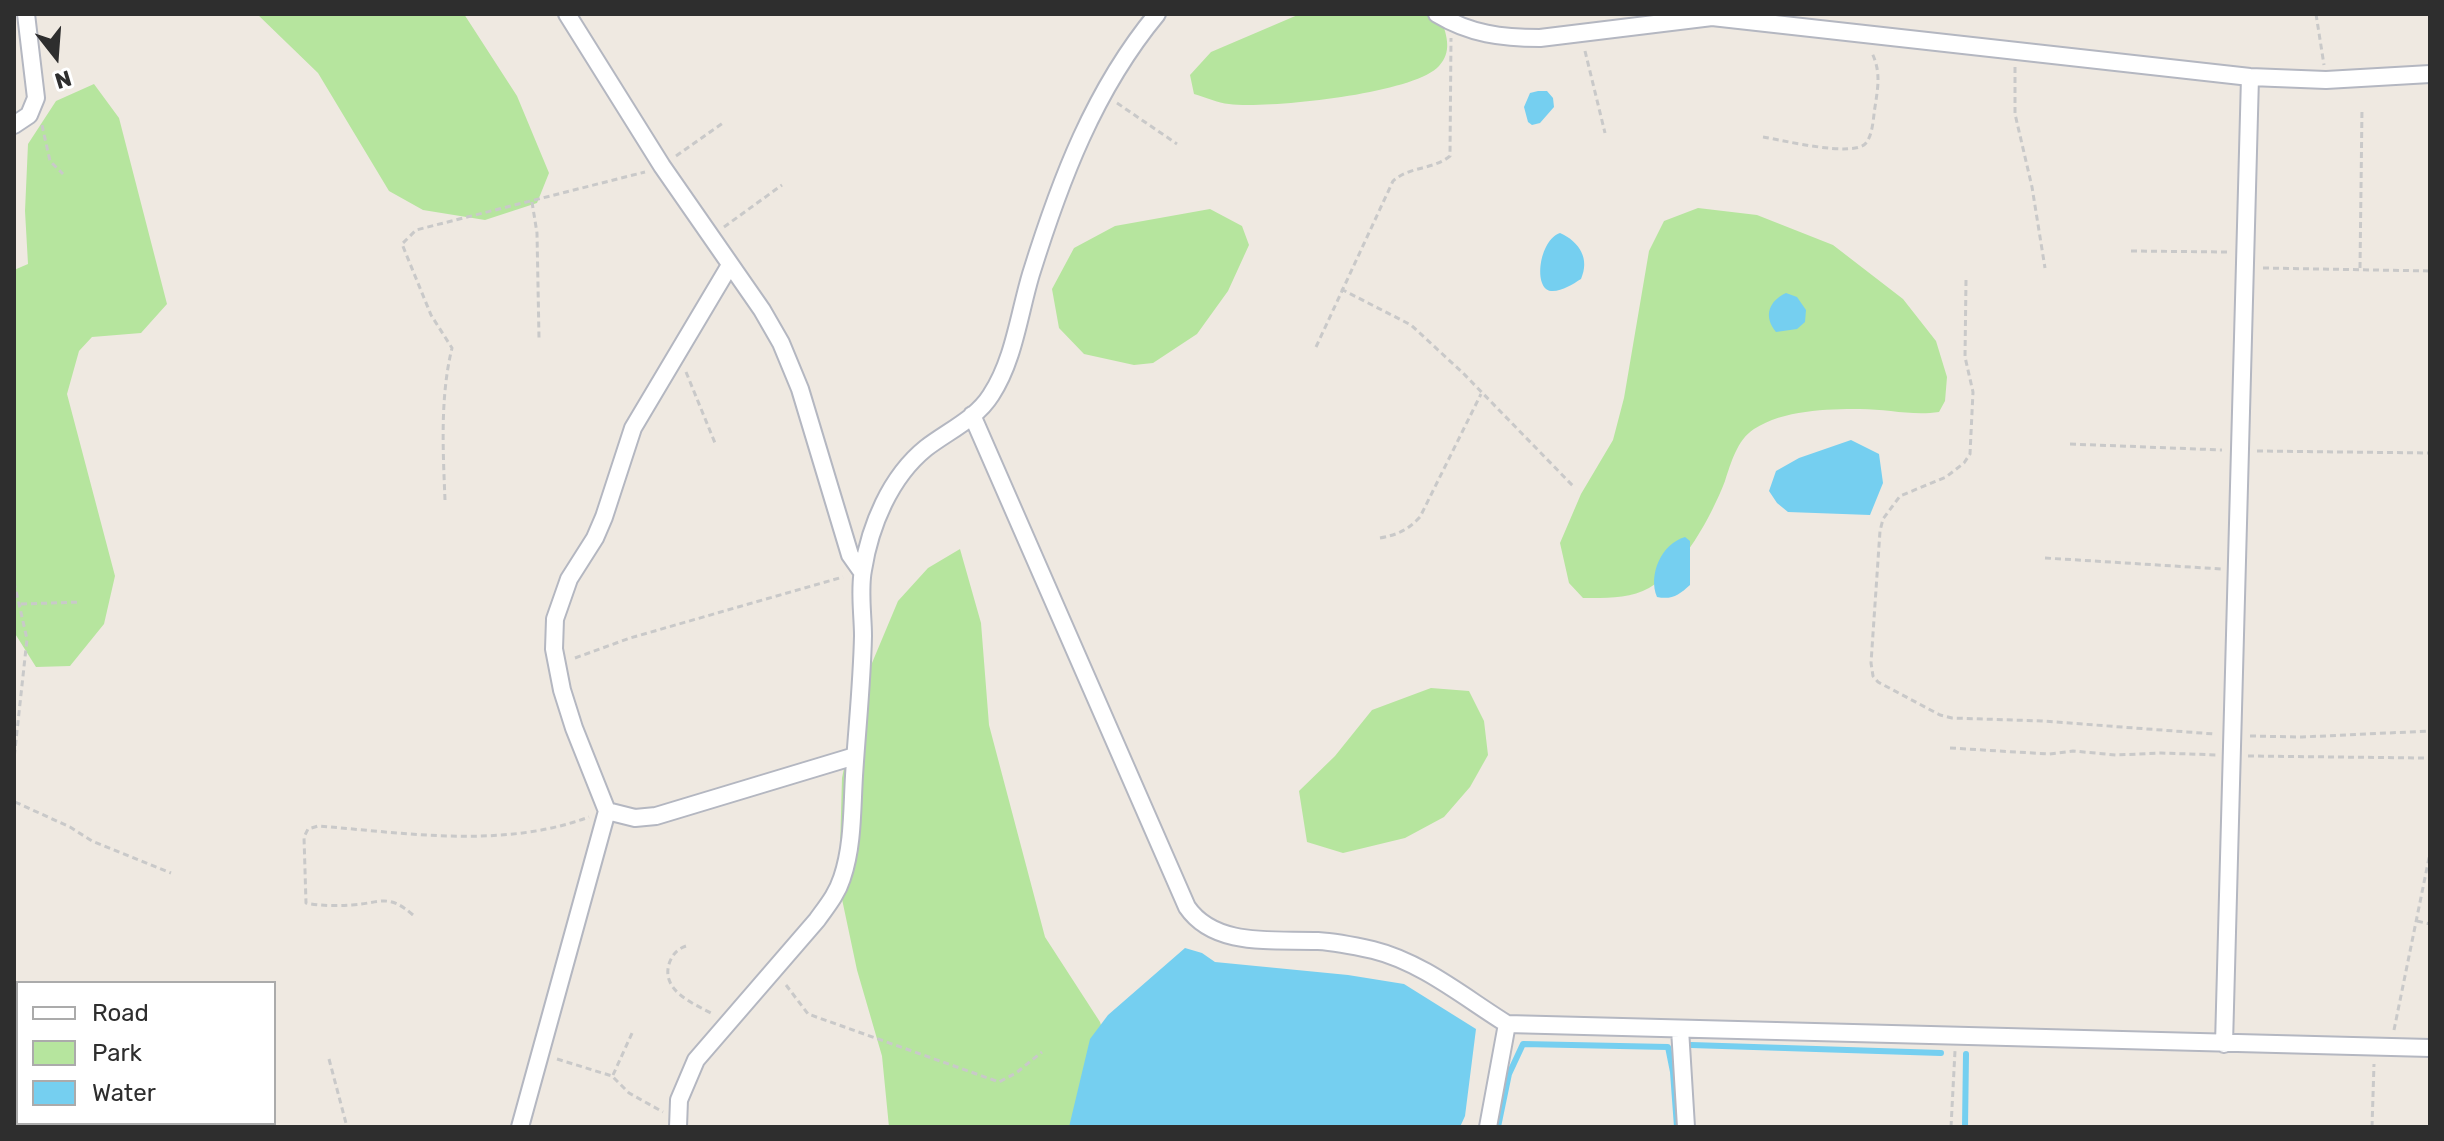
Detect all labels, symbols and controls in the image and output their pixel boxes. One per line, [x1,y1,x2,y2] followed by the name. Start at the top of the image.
[16,16,96,96] north arrow
[52,64,75,95] text: N
[16,981,276,1125] legend
[92,999,149,1027] text: Road
[92,1039,142,1067] text: Park
[92,1079,156,1107] text: Water

